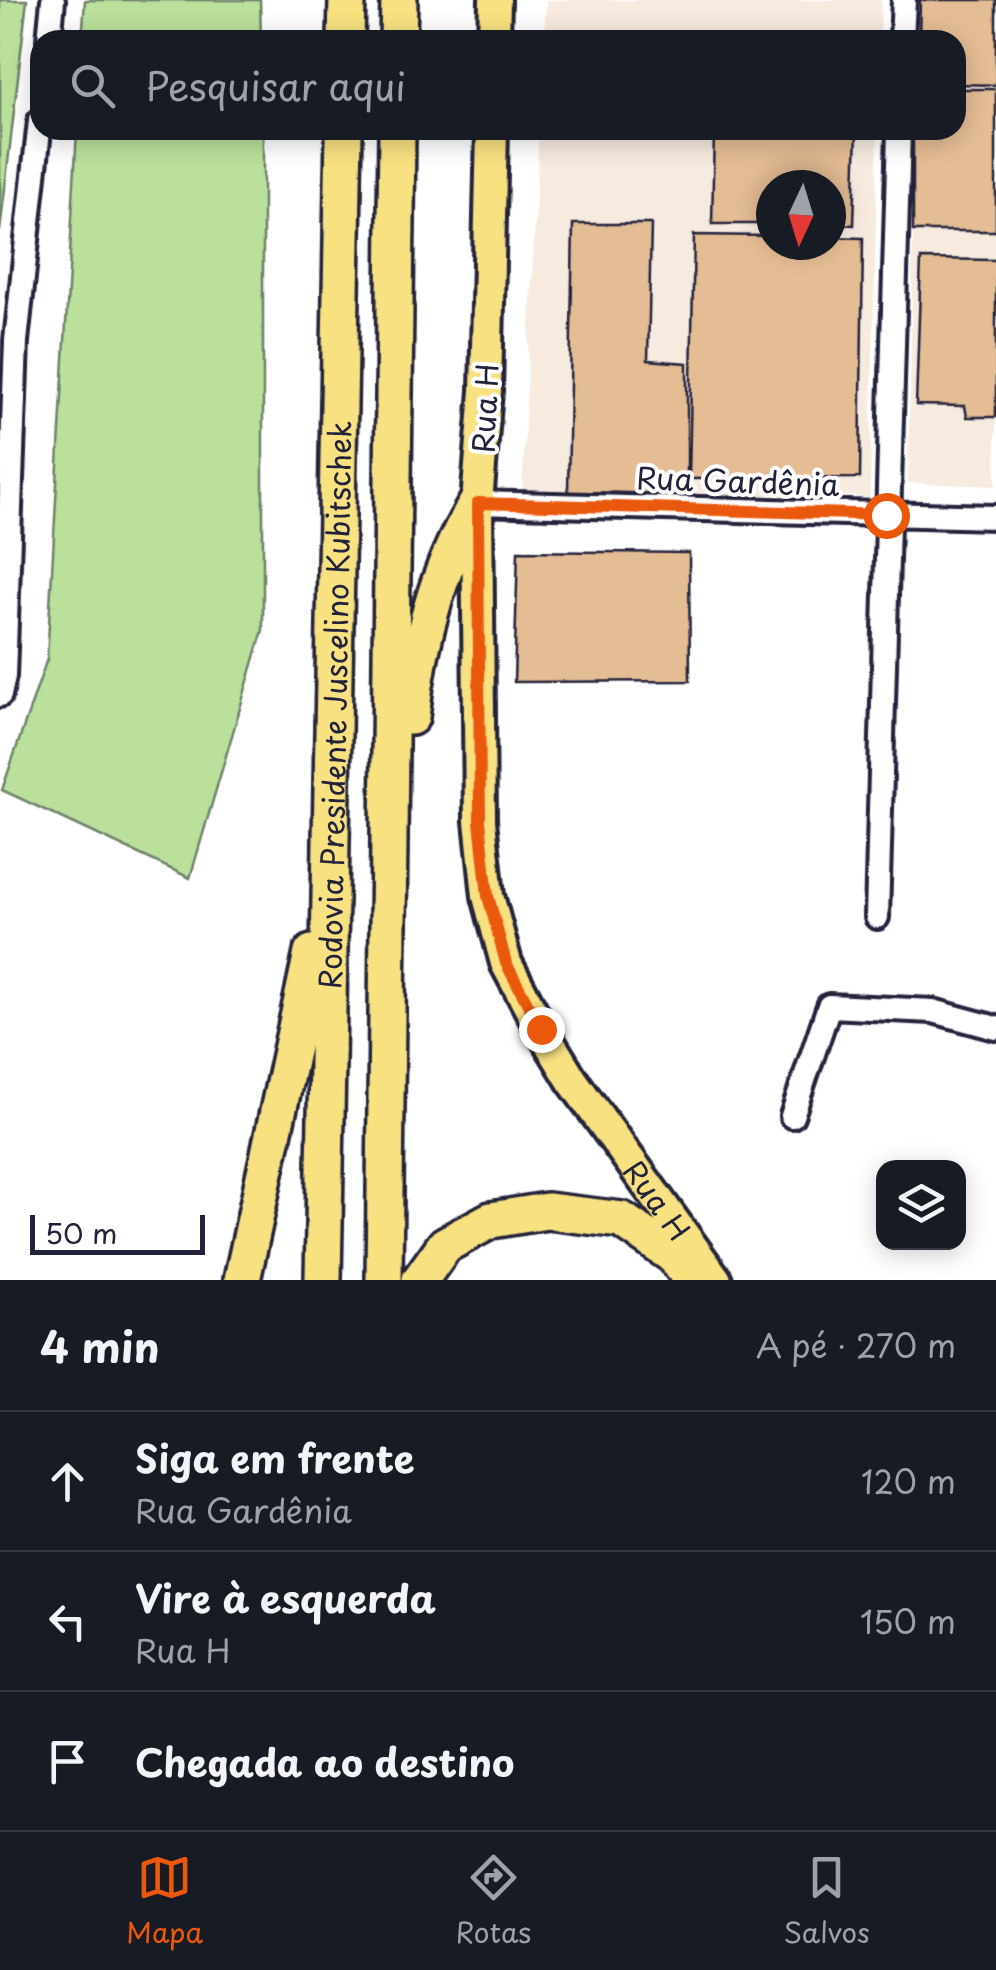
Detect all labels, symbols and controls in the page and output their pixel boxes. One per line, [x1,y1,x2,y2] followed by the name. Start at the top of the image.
[30,30,966,140] search box
[145,57,406,114] text: Pesquisar aqui
[65,58,120,113] icon: search
[756,170,846,260] north arrow
[459,362,509,454] street label: Rua H
[306,420,361,990] street label: Rodovia Presidente Juscelino Kubitschek
[636,454,841,506] street label: Rua Gardênia
[864,493,910,539] route start
[519,1007,565,1053] route end
[614,1150,703,1249] street label: Rua H
[876,1160,966,1250] map controls
[876,1160,966,1250] button: layers
[30,1210,205,1254] scale bar
[45,1211,118,1254] text: 50 m
[40,1314,160,1377] text: 4 min
[756,1321,956,1369] text: A pé · 270 m
[135,1429,415,1486] text: Siga em frente
[40,1454,95,1509] icon: ahead
[861,1457,956,1505] text: 120 m
[135,1486,352,1534] text: Rua Gardênia
[135,1569,436,1626] text: Vire à esquerda
[40,1594,95,1649] icon: left
[860,1597,956,1645] text: 150 m
[135,1626,231,1674] text: Rua H
[135,1733,514,1790] text: Chegada ao destino
[40,1734,95,1789] icon: arrive
[126,1850,203,1953] tab: Mapa
[455,1850,531,1953] tab: Rotas
[784,1850,870,1953] tab: Salvos

